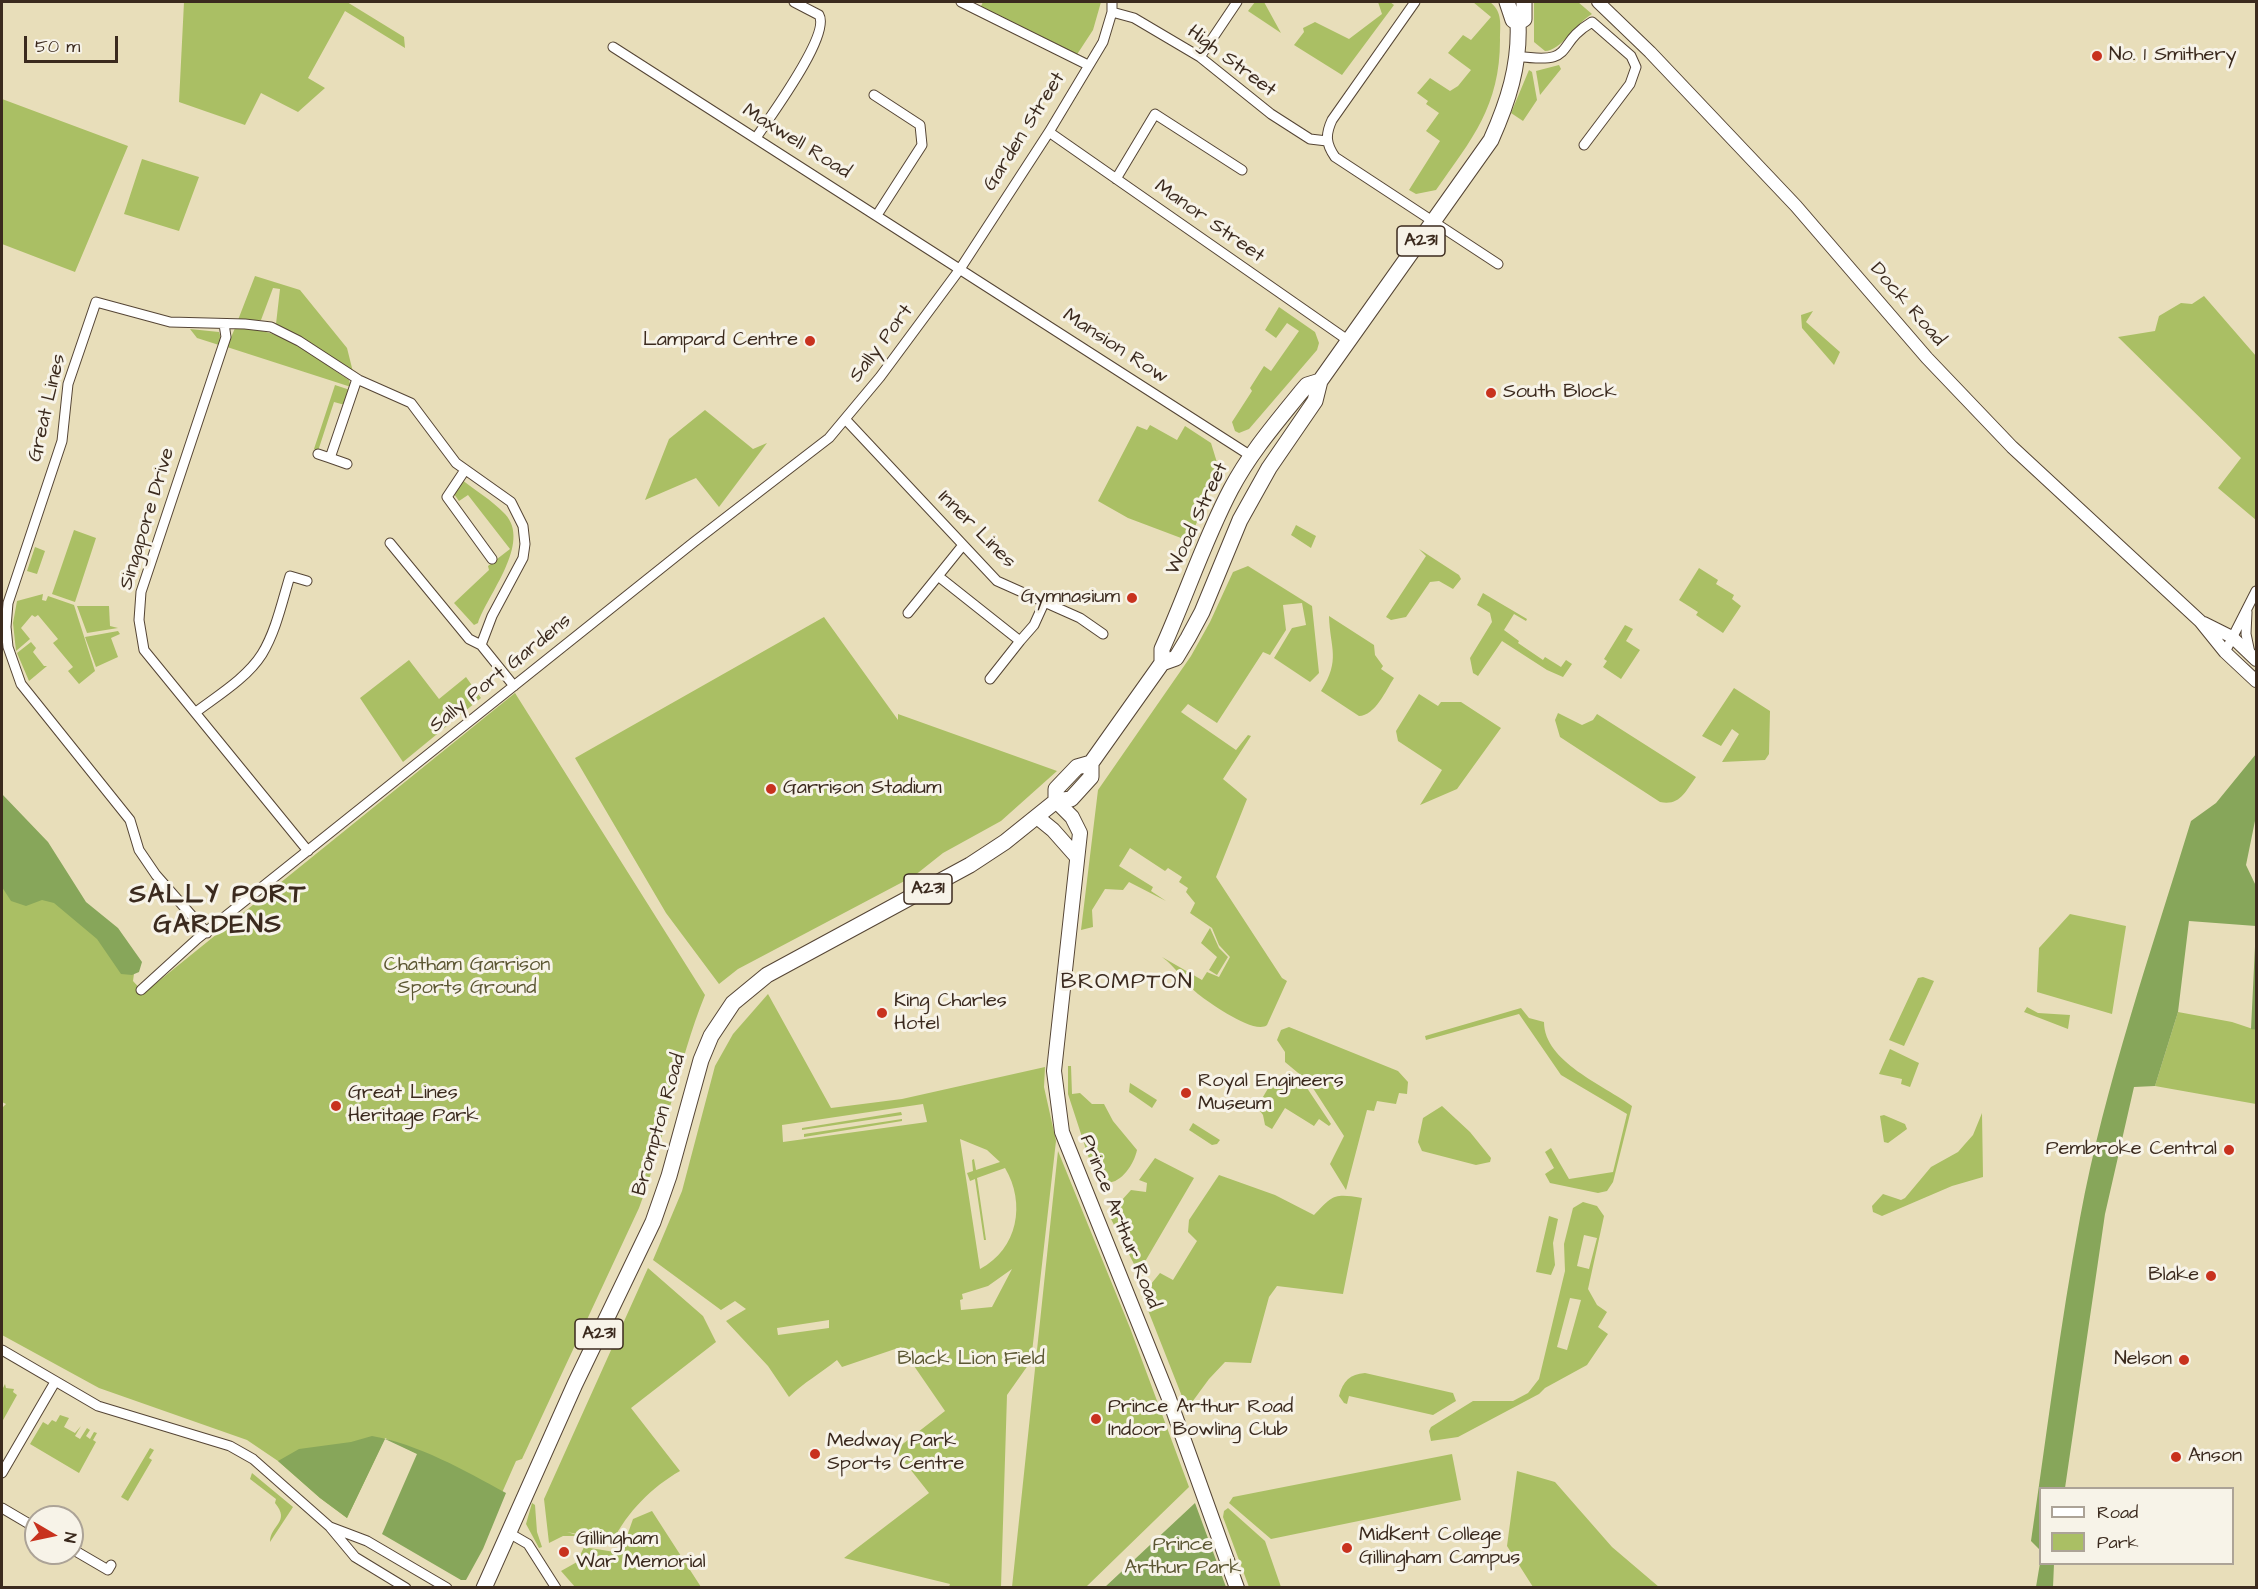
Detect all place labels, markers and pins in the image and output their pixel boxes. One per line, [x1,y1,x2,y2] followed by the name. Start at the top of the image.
[2109,44,2236,68] place label: No. 1 Smithery
[2090,49,2104,63] marker: No. 1 Smithery
[643,329,798,353] place label: Lampard Centre
[803,334,817,348] marker: Lampard Centre
[1503,381,1617,405] place label: South Block
[1484,386,1498,400] marker: South Block
[1021,586,1120,610] place label: Gymnasium
[1125,591,1139,605] marker: Gymnasium
[783,777,942,801] place label: Garrison Stadium
[764,782,778,796] marker: Garrison Stadium
[894,990,1007,1037] place label: King Charles Hotel
[875,1006,889,1020] marker: King Charles Hotel
[1198,1070,1344,1117] place label: Royal Engineers Museum
[348,1082,479,1129] place label: Great Lines Heritage Park
[1179,1086,1193,1100] marker: Royal Engineers Museum
[329,1099,343,1113] marker: Great Lines Heritage Park
[2046,1138,2217,1162] place label: Pembroke Central
[2222,1143,2236,1157] marker: Pembroke Central
[2148,1264,2199,1288] place label: Blake
[2204,1269,2218,1283] marker: Blake
[2114,1348,2172,1372] place label: Nelson
[2177,1353,2191,1367] marker: Nelson
[1108,1396,1293,1443] place label: Prince Arthur Road Indoor Bowling Club
[1089,1412,1103,1426] marker: Prince Arthur Road Indoor Bowling Club
[827,1430,964,1477] place label: Medway Park Sports Centre
[2188,1445,2242,1469] place label: Anson
[808,1447,822,1461] marker: Medway Park Sports Centre
[2169,1450,2183,1464] marker: Anson
[1359,1524,1520,1571] place label: MidKent College Gillingham Campus
[576,1528,706,1575] place label: Gillingham War Memorial
[1340,1541,1354,1555] marker: MidKent College Gillingham Campus
[557,1545,571,1559] marker: Gillingham War Memorial

